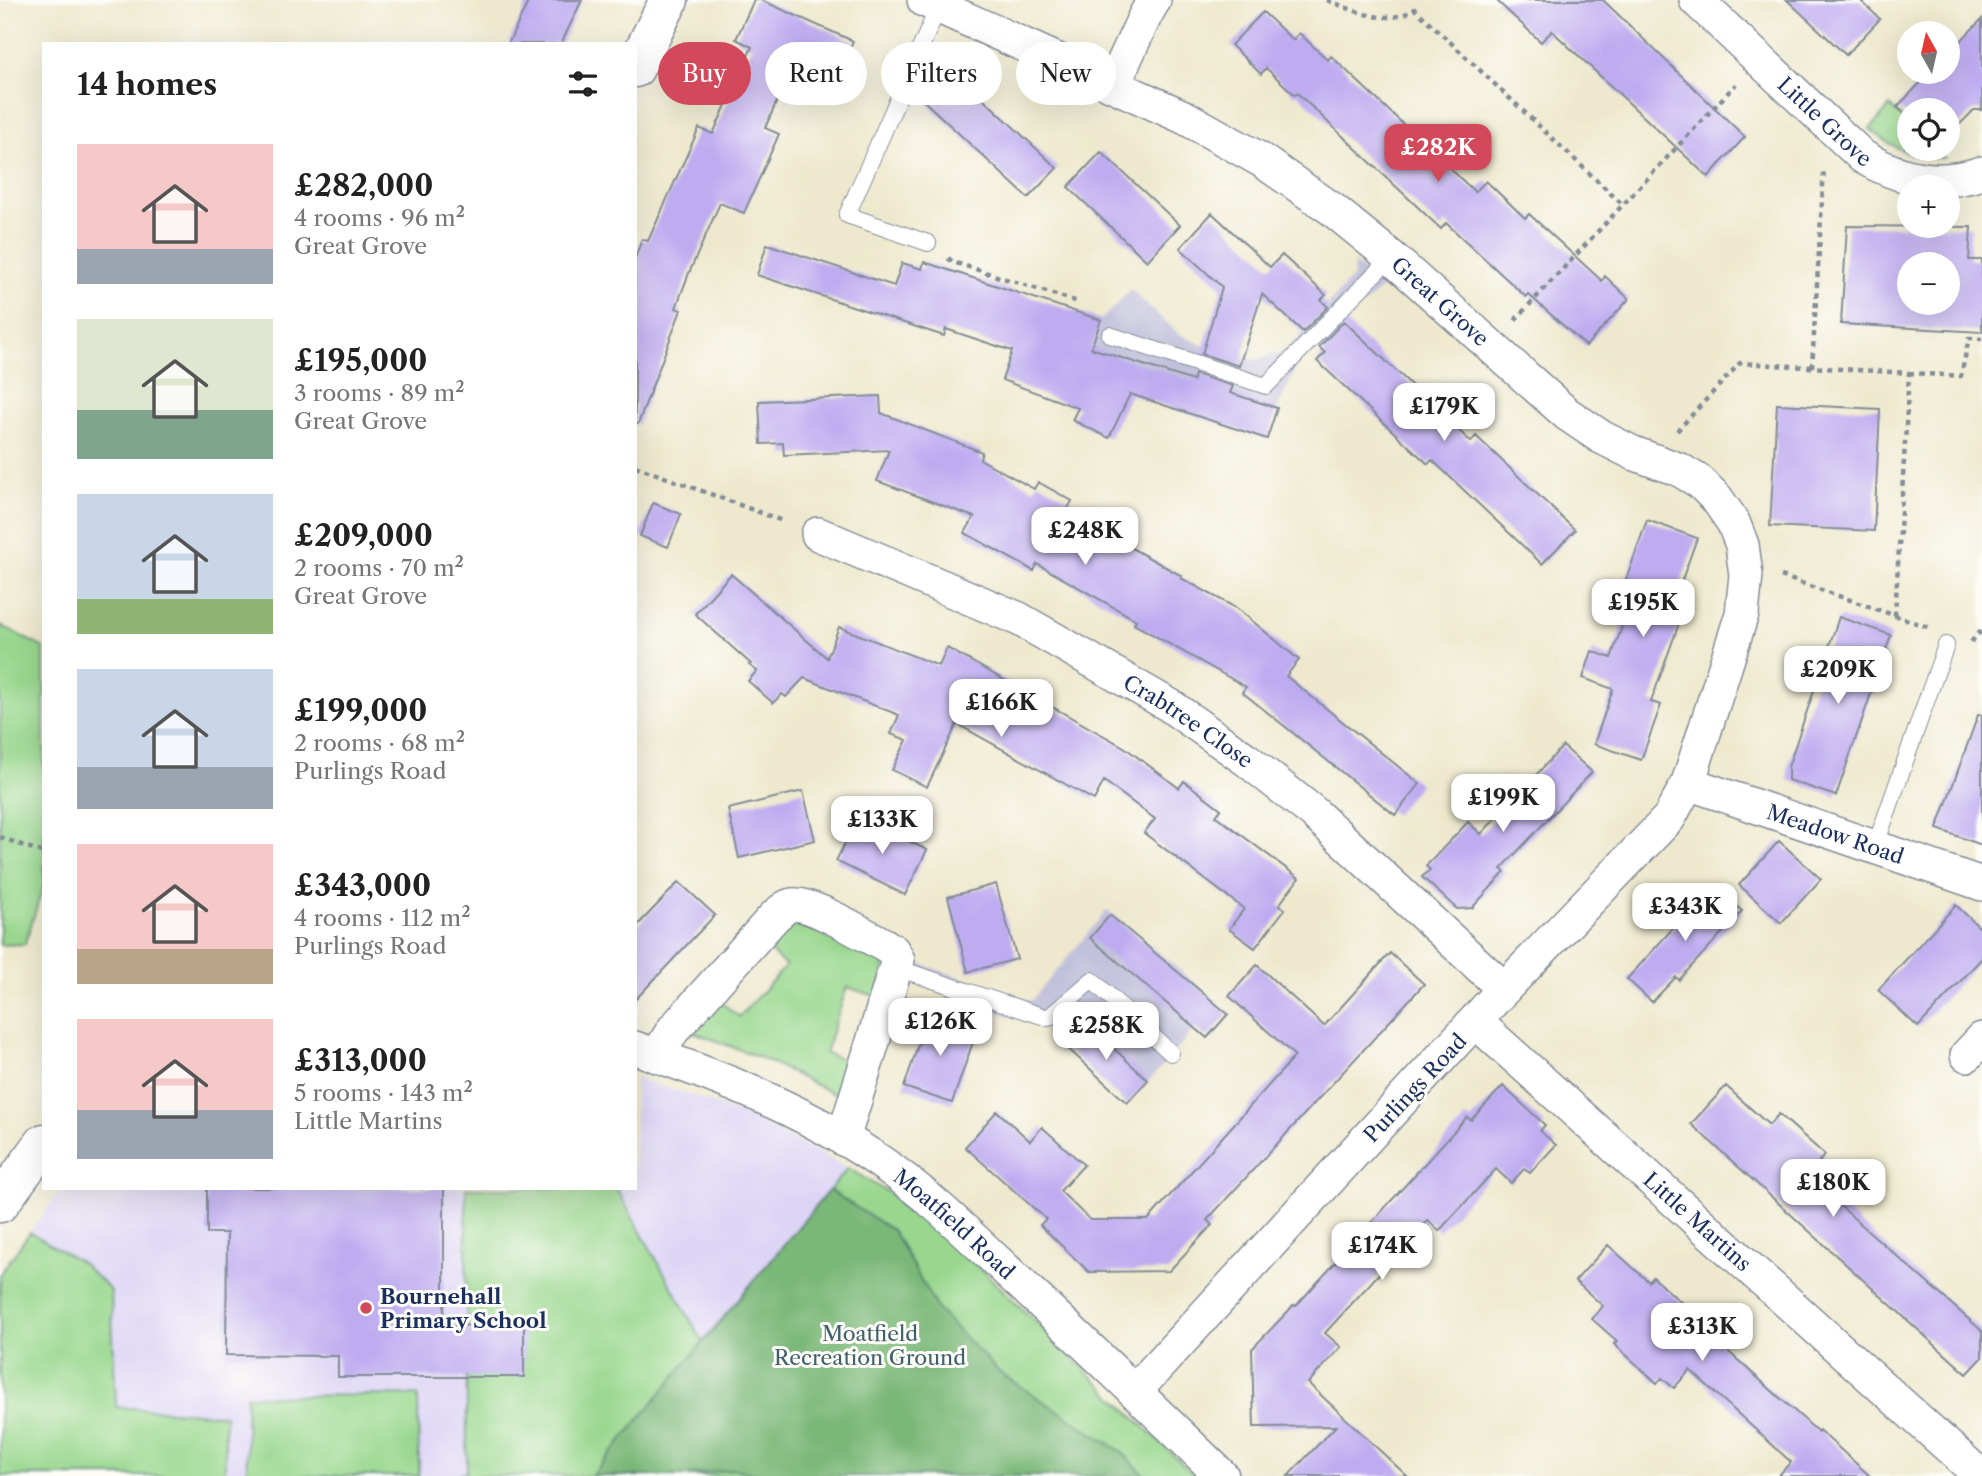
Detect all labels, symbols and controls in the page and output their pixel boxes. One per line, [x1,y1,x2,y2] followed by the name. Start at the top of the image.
[1897,21,1960,84] north arrow
[1897,21,1960,315] map controls
[658,42,751,105] chip: Buy
[765,42,867,105] chip: Rent
[881,42,1002,105] chip: Filters
[1016,42,1116,105] chip: New
[564,65,602,103] icon: filters
[77,66,217,103] text: 14 homes
[1773,71,1876,171] street label: Little Grove
[1897,98,1960,161] button: locate
[1389,124,1487,184] pin: £282K
[1400,133,1476,161] text: £282K
[294,167,433,204] text: £282,000
[133,172,217,256] icon: home
[1897,175,1960,238] button: +
[294,204,465,232] text: 4 rooms · 96 m²
[294,232,427,260] text: Great Grove
[1387,251,1494,351] street label: Great Grove
[1897,252,1960,315] button: −
[294,342,427,379] text: £195,000
[133,347,217,431] icon: home
[294,379,465,407] text: 3 rooms · 89 m²
[1395,384,1493,443] pin: £179K
[1409,392,1479,420] text: £179K
[294,407,427,435] text: Great Grove
[1036,508,1134,567] pin: £248K
[1047,516,1123,544] text: £248K
[294,517,433,554] text: £209,000
[133,522,217,606] icon: home
[294,554,464,582] text: 2 rooms · 70 m²
[1594,580,1692,639] pin: £195K
[294,582,427,610] text: Great Grove
[1608,588,1678,616] text: £195K
[1789,646,1887,706] pin: £209K
[1800,655,1876,683] text: £209K
[1119,669,1258,773] street label: Crabtree Close
[952,680,1050,739] pin: £166K
[965,688,1037,716] text: £166K
[294,692,427,729] text: £199,000
[133,697,217,781] icon: home
[294,729,465,757] text: 2 rooms · 68 m²
[294,757,446,785] text: Purlings Road
[1454,774,1552,834] pin: £199K
[1467,783,1539,811] text: £199K
[833,796,931,856] pin: £133K
[1764,799,1907,869] street label: Meadow Road
[847,805,917,833] text: £133K
[294,867,431,904] text: £343,000
[133,872,217,956] icon: home
[1636,884,1734,943] pin: £343K
[1648,892,1722,920] text: £343K
[294,904,471,932] text: 4 rooms · 112 m²
[294,932,446,960] text: Purlings Road
[891,998,989,1058] pin: £126K
[1057,1002,1155,1062] pin: £258K
[904,1007,976,1035] text: £126K
[1069,1011,1143,1039] text: £258K
[1358,1028,1472,1147] street label: Purlings Road
[294,1042,427,1079] text: £313,000
[133,1047,217,1131] icon: home
[294,1079,473,1107] text: 5 rooms · 143 m²
[294,1107,443,1135] text: Little Martins
[1784,1160,1882,1219] pin: £180K
[889,1163,1020,1284] street label: Moatfield Road
[1639,1167,1756,1276] street label: Little Martins
[1796,1168,1870,1196] text: £180K
[1333,1222,1431,1282] pin: £174K
[1347,1231,1417,1259] text: £174K
[380,1284,547,1333] place label: Bournehall Primary School
[358,1300,374,1316] marker: Bournehall Primary School
[1653,1304,1751,1363] pin: £313K
[1667,1312,1737,1340] text: £313K
[774,1321,966,1370] park label: Moatfield Recreation Ground

